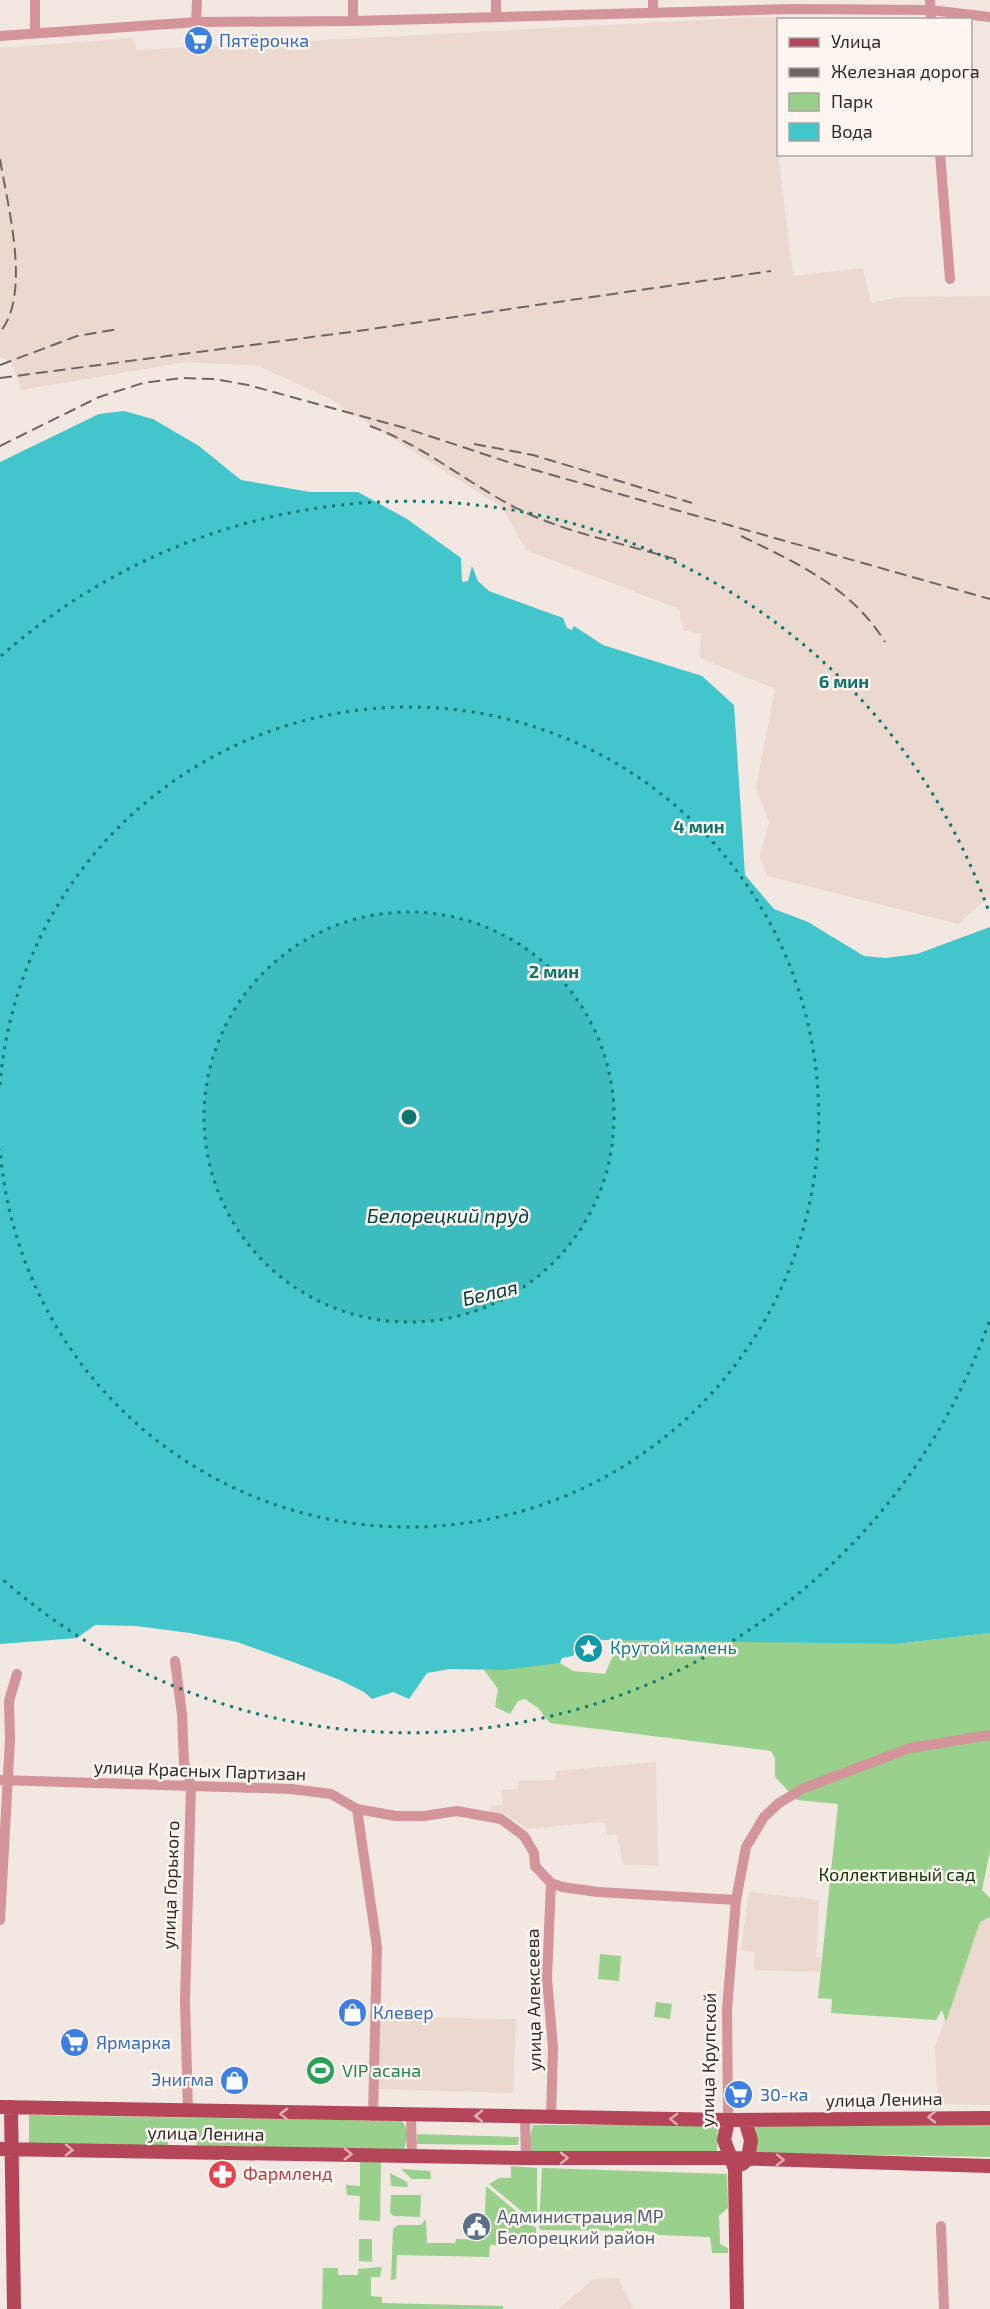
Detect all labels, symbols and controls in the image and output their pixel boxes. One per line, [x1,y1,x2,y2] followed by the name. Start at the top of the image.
[777,18,972,156] legend
[182,25,214,57] supermarket icon: Пятёрочка
[219,29,309,51] place label: Пятёрочка
[831,30,881,52] text: Улица
[831,60,980,82] text: Железная дорога
[831,90,873,112] text: Парк
[831,120,873,142] text: Вода
[819,670,869,692] text: 6 мин
[673,815,725,837] text: 4 мин
[529,960,579,982] text: 2 мин
[399,1107,419,1127] centre of rings
[367,1203,529,1227] water label: Белорецкий пруд
[460,1274,520,1310] water label: Белая
[573,1632,605,1664] place icon: Крутой камень
[610,1636,737,1658] place label: Крутой камень
[93,1755,307,1785] street label: улица Красных Партизан
[157,1820,183,1950] street label: улица Горького
[818,1863,976,1885] park label: Коллективный сад
[521,1928,545,2072] street label: улица Алексеева
[696,1992,720,2128] street label: улица Крупской
[336,1997,368,2029] shop icon: Клевер
[373,2001,434,2023] place label: Клевер
[59,2027,91,2059] supermarket icon: Ярмарка
[96,2031,171,2053] place label: Ярмарка
[305,2055,337,2087] sports icon: VIP асана
[342,2059,421,2081] place label: VIP асана
[219,2064,251,2096] shop icon: Энигма
[151,2068,214,2090] place label: Энигма
[723,2079,755,2111] supermarket icon: 30-ка
[760,2083,809,2105] place label: 30-ка
[825,2087,943,2111] street label: улица Ленина
[279,2107,288,2120] one-way arrow
[474,2110,483,2122] one-way arrow
[927,2111,936,2123] one-way arrow
[669,2112,678,2125] one-way arrow
[147,2121,265,2145] street label: улица Ленина
[65,2144,74,2156] one-way arrow
[344,2147,353,2160] one-way arrow
[560,2152,569,2164] one-way arrow
[776,2154,785,2166] one-way arrow
[206,2158,238,2190] pharmacy icon: Фармленд
[243,2162,333,2184] place label: Фармленд
[497,2205,663,2248] place label: Администрация МР Белорецкий район
[460,2211,492,2243] public building icon: Администрация МР Белорецкий район

